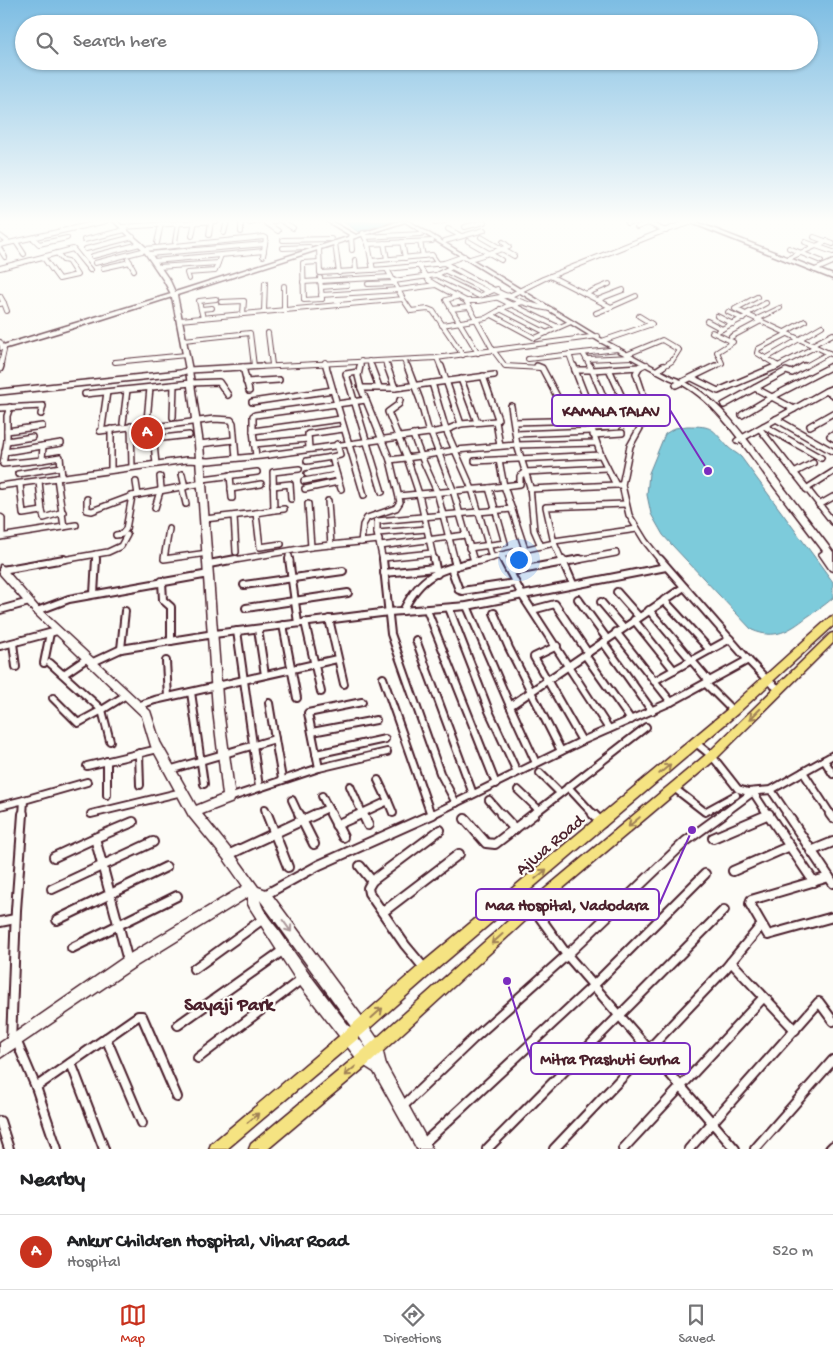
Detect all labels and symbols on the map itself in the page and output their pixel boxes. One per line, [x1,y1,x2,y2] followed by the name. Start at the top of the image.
[552,395,670,426] callout: KAMALA TALAV
[561,404,660,423] text: KAMALA TALAV
[131,414,163,452] pin: A
[506,547,532,573] your location
[749,707,761,719] one-way arrow
[659,763,672,775] one-way arrow
[512,810,590,881] street label: Ajwa Road
[627,816,640,827] one-way arrow
[535,868,548,880] one-way arrow
[476,889,659,920] callout: Maa Hospital, Vadodara
[485,898,650,917] text: Maa Hospital, Vadodara
[282,918,292,932] one-way arrow
[490,933,503,945] one-way arrow
[184,995,276,1018] district label: Sayaji Park
[371,1007,384,1018] one-way arrow
[531,1043,690,1074] callout: Mitra Prashuti Gurha
[540,1052,681,1071] text: Mitra Prashuti Gurha
[344,1065,357,1076] one-way arrow
[246,1112,259,1123] one-way arrow

